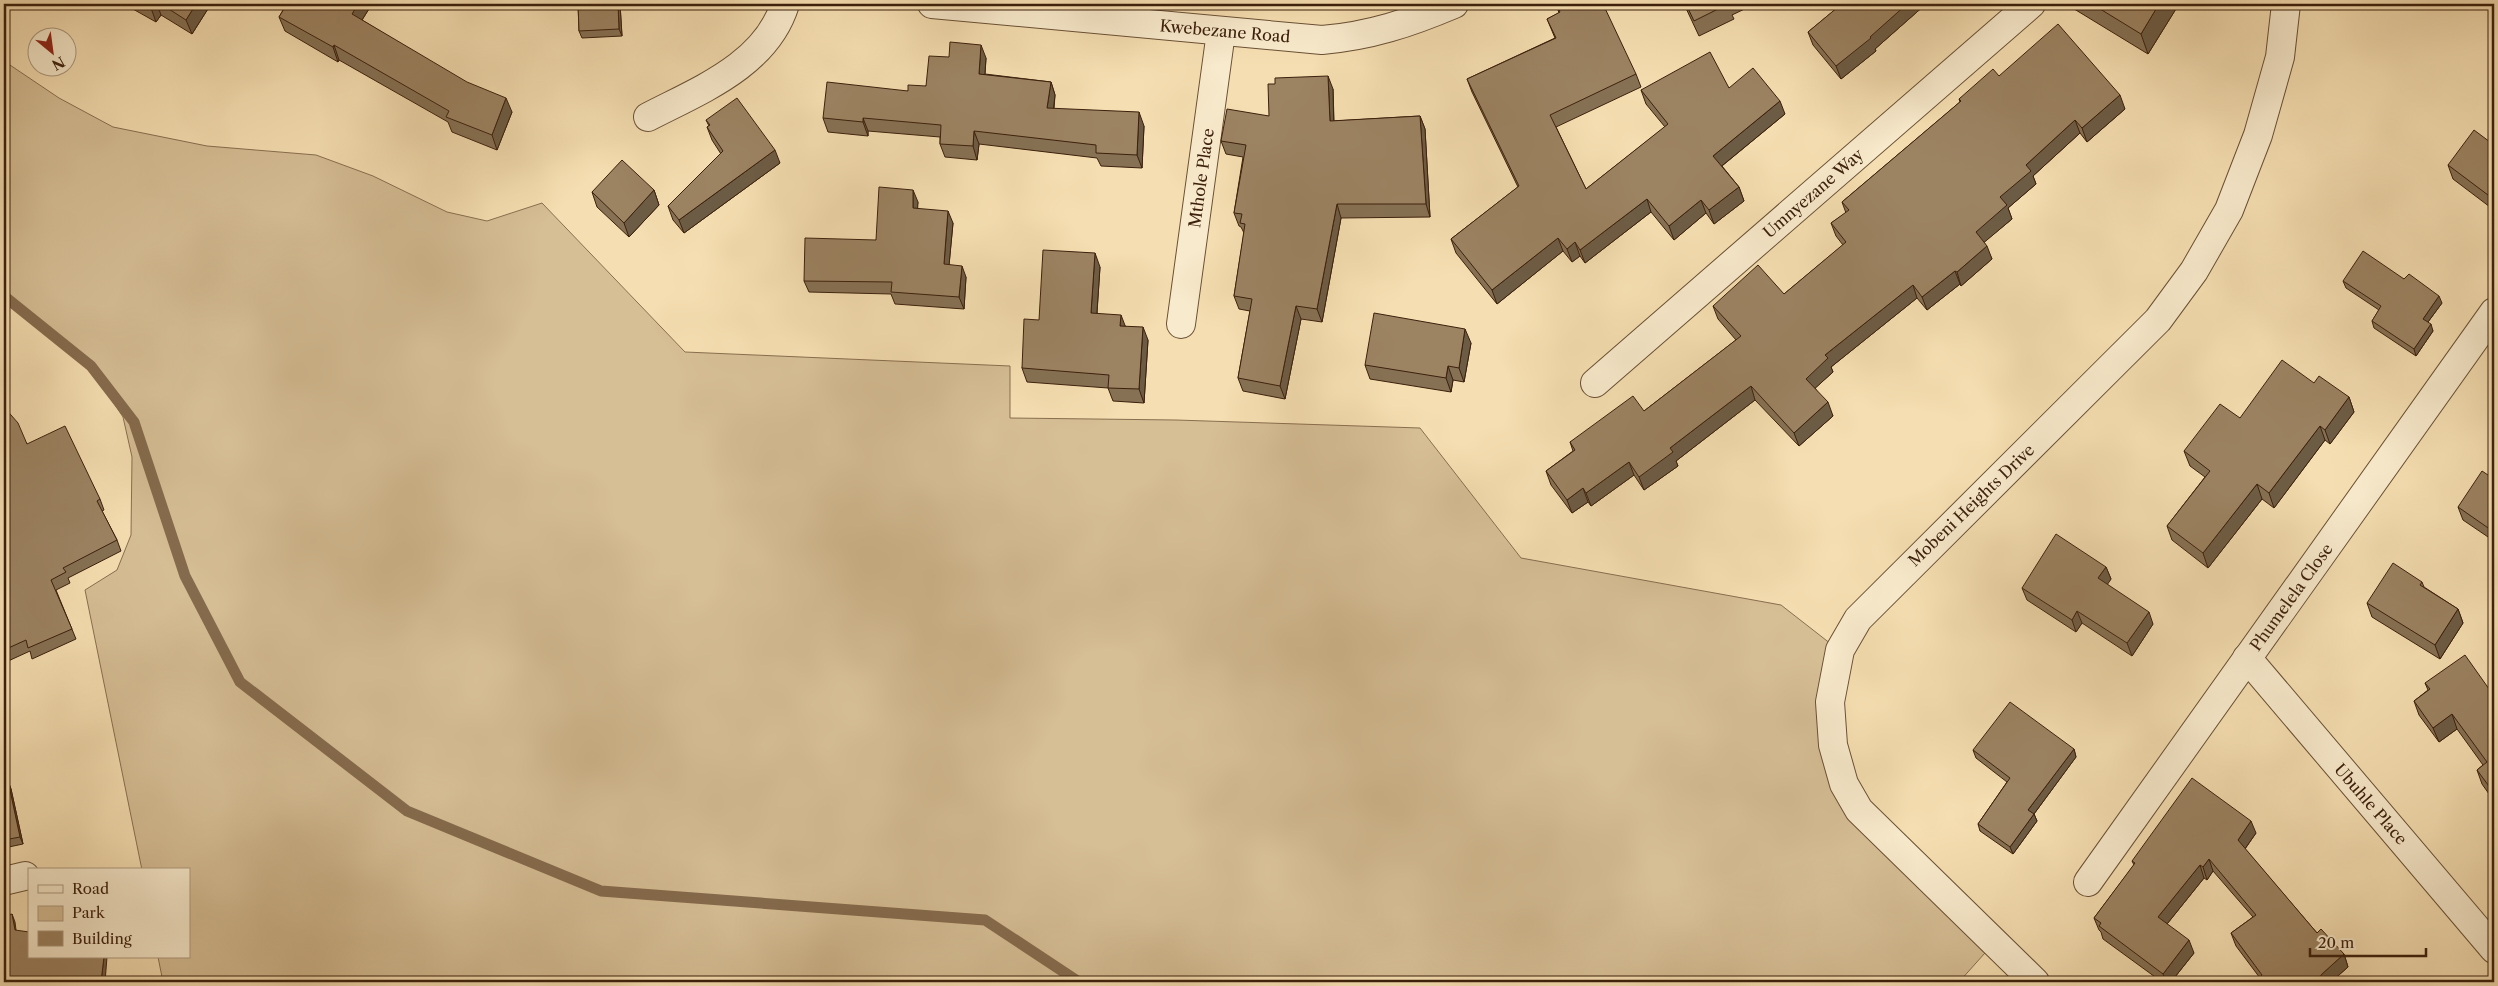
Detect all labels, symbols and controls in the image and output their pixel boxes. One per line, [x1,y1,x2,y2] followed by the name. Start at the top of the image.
[1159,15,1291,47] street label: Kwebezane Road
[28,28,78,78] north arrow
[49,53,68,74] text: N
[1184,127,1218,229] street label: Mthole Place
[1759,143,1868,242] street label: Umnyezane Way
[1904,440,2038,570] street label: Mobeni Heights Drive
[2245,539,2337,655] street label: Phumelela Close
[2330,759,2412,849] street label: Ubuhle Place
[28,868,190,958] legend
[72,879,109,898] text: Road
[72,903,106,922] text: Park
[2310,926,2427,958] scale bar
[72,929,132,948] text: Building
[2318,933,2354,952] text: 20 m

